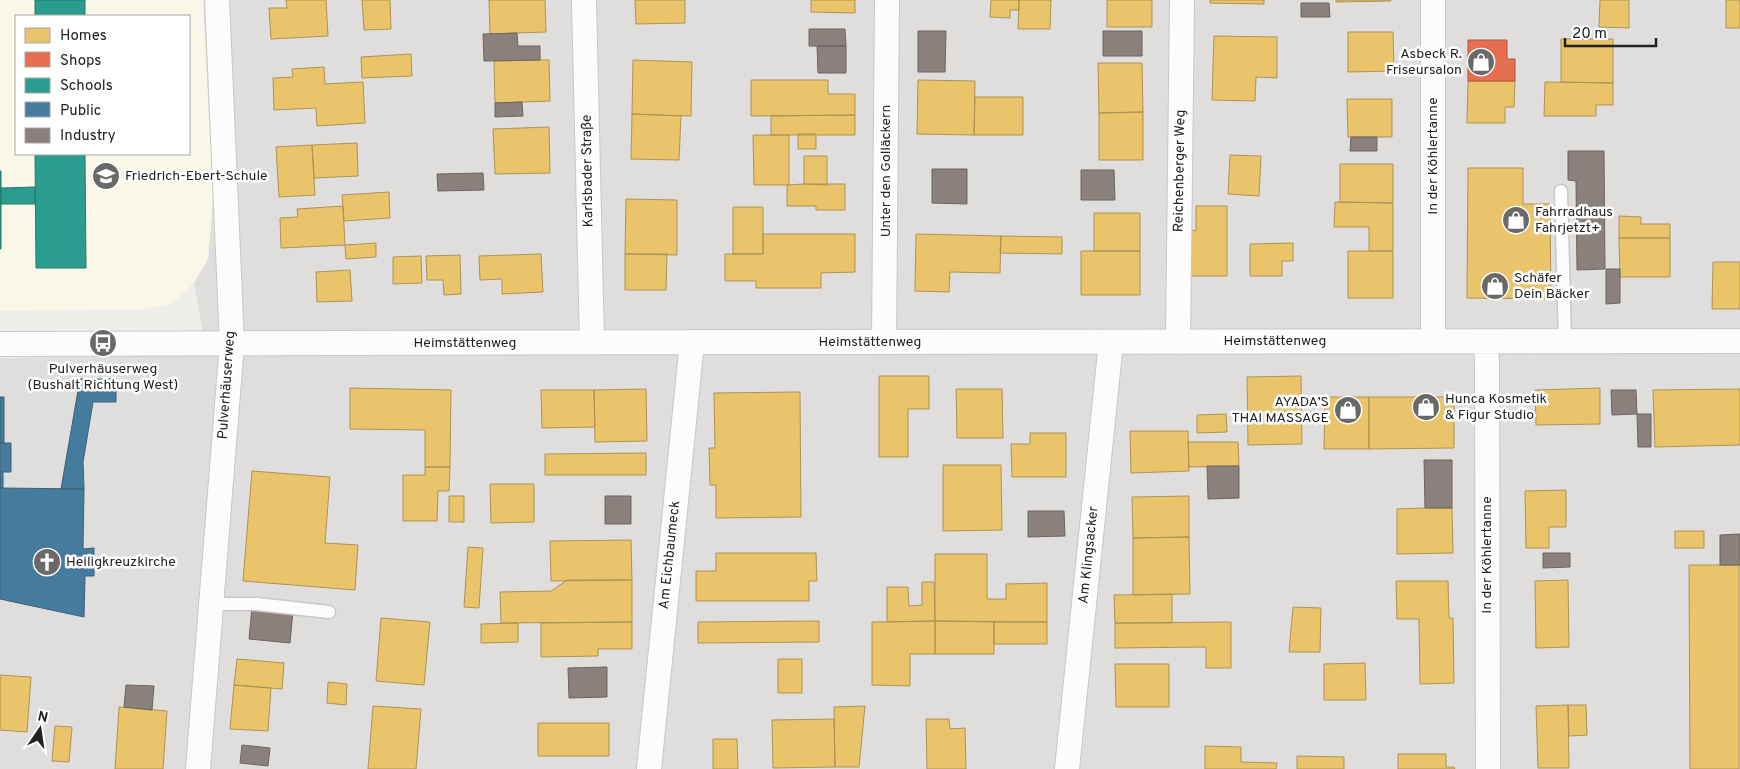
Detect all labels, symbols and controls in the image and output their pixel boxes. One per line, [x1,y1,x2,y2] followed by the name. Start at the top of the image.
[15,15,190,155] legend
[1565,15,1656,47] scale bar
[1572,25,1607,44] text: 20 m
[60,27,107,46] text: Homes
[1386,46,1462,79] place label: Asbeck R. Friseursalon
[1466,47,1496,77] shop icon: Asbeck R. Friseursalon
[60,52,101,71] text: Shops
[60,77,113,96] text: Schools
[1425,97,1442,215] street label: In der Köhlertanne
[60,102,101,121] text: Public
[878,105,895,237] street label: Unter den Golläckern
[1170,110,1190,232] street label: Reichenberger Weg
[579,114,597,228] street label: Karlsbader Straße
[60,127,116,146] text: Industry
[91,161,121,191] school or university icon: Friedrich-Ebert-Schule
[125,168,268,185] place label: Friedrich-Ebert-Schule
[1535,204,1613,237] place label: Fahrradhaus Fahrjetzt+
[1501,205,1531,235] shop icon: Fahrradhaus Fahrjetzt+
[1514,270,1590,303] place label: Schäfer Dein Bäcker
[1480,271,1510,301] shop icon: Schäfer Dein Bäcker
[88,328,118,358] bus stop icon: Pulverhäuserweg (Bushalt Richtung West)
[215,330,239,440] street label: Pulverhäuserweg
[1224,333,1326,350] street label: Heimstättenweg
[819,334,921,351] street label: Heimstättenweg
[414,335,516,352] street label: Heimstättenweg
[28,361,178,394] place label: Pulverhäuserweg (Bushalt Richtung West)
[1445,391,1547,424] place label: Hunca Kosmetik & Figur Studio
[1411,392,1441,422] shop icon: Hunca Kosmetik & Figur Studio
[1231,394,1329,427] place label: AYADA’S THAI MASSAGE
[1333,395,1363,425] shop icon: AYADA’S THAI MASSAGE
[1479,496,1496,614] street label: In der Köhlertanne
[656,500,684,610] street label: Am Eichbaumeck
[1075,505,1103,605] street label: Am Klingsacker
[32,547,62,577] church icon: Heiligkreuzkirche
[66,554,176,571] place label: Heiligkreuzkirche
[15,704,65,754] north arrow
[36,708,49,727] text: N

